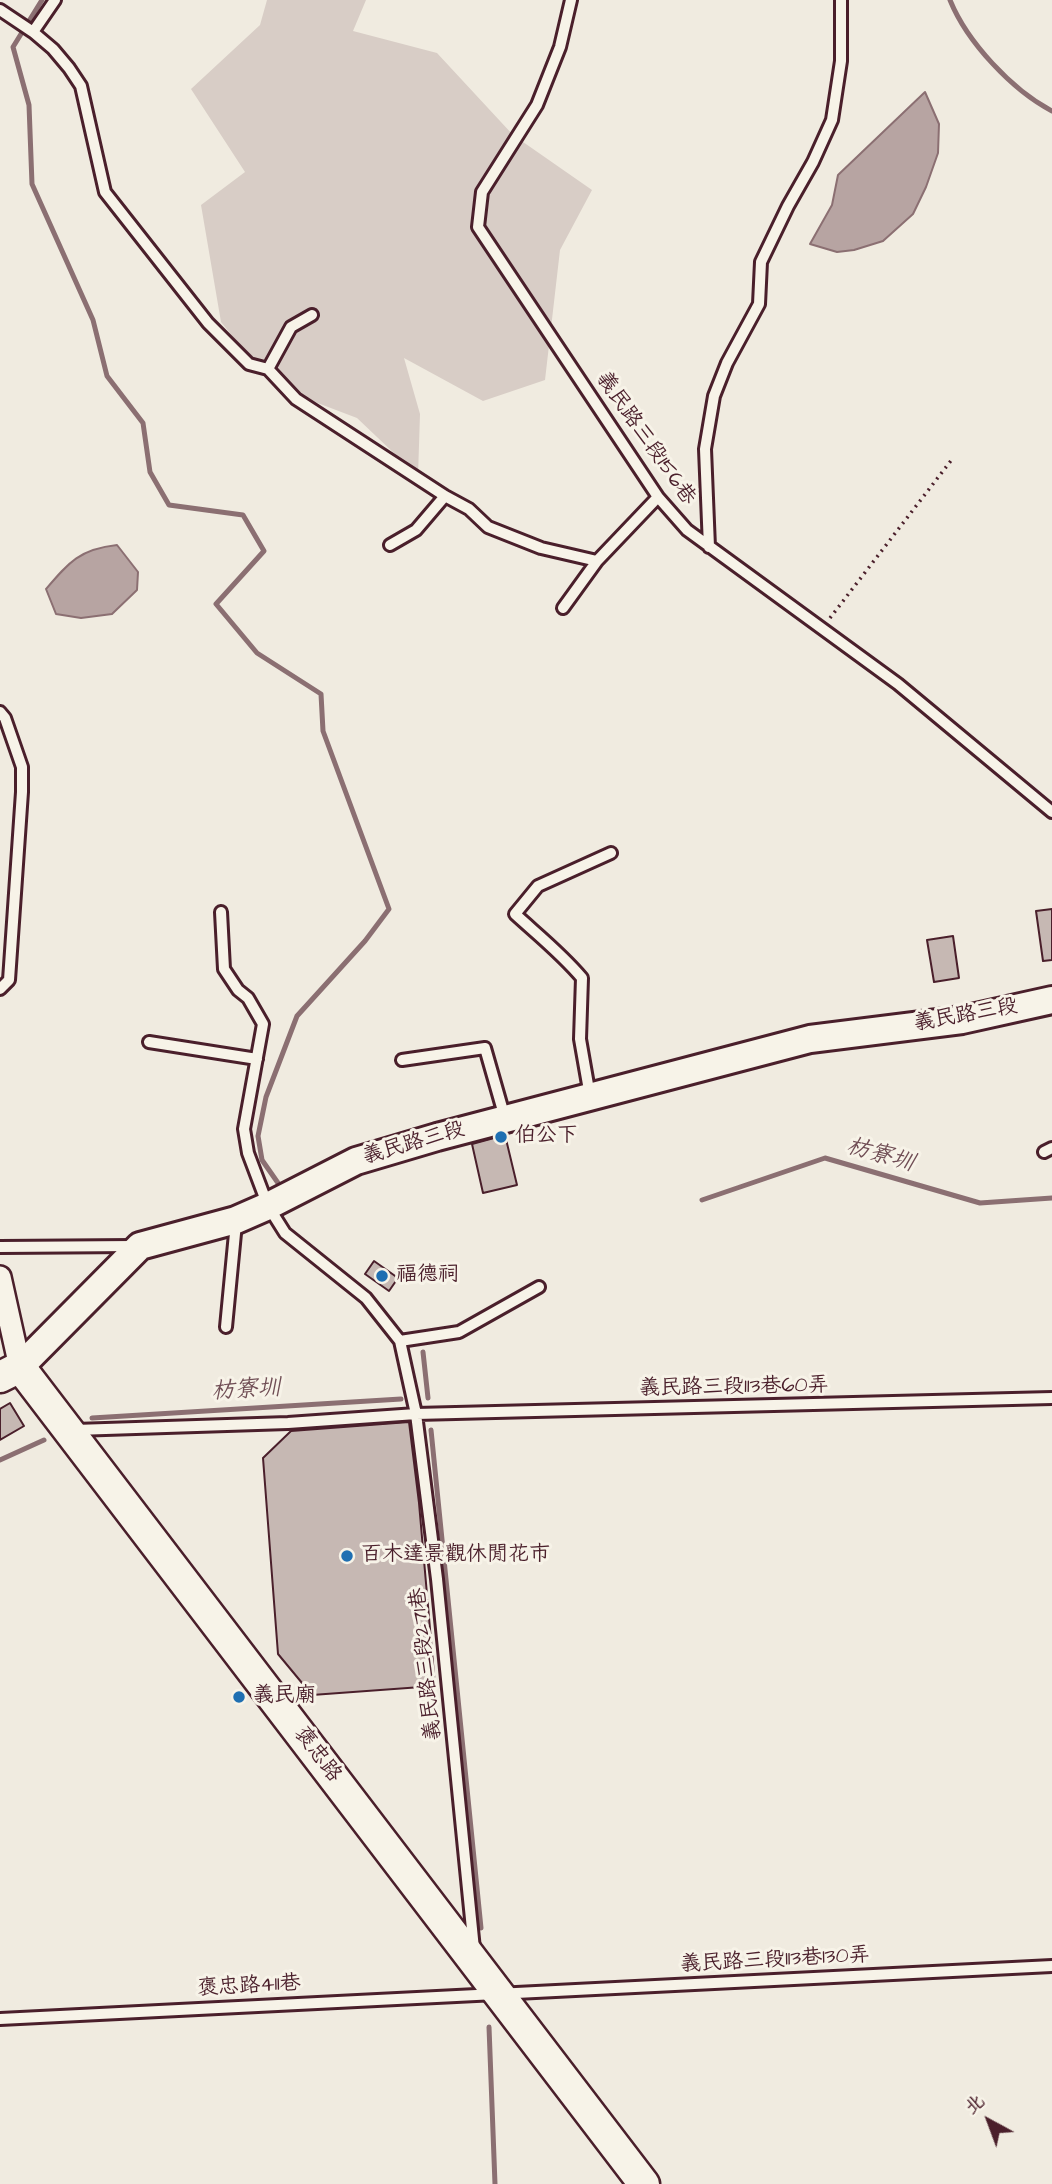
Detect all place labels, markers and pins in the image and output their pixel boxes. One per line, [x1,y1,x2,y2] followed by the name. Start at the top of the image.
[515,1124,578,1150] place label: 伯公下
[493,1129,509,1145] marker: 伯公下
[396,1263,459,1289] place label: 福德祠
[374,1268,390,1284] marker: 福德祠
[361,1543,550,1569] place label: 百木達景觀休閒花市
[339,1548,355,1564] marker: 百木達景觀休閒花市
[253,1684,316,1710] place label: 義民廟
[231,1689,247,1705] marker: 義民廟

